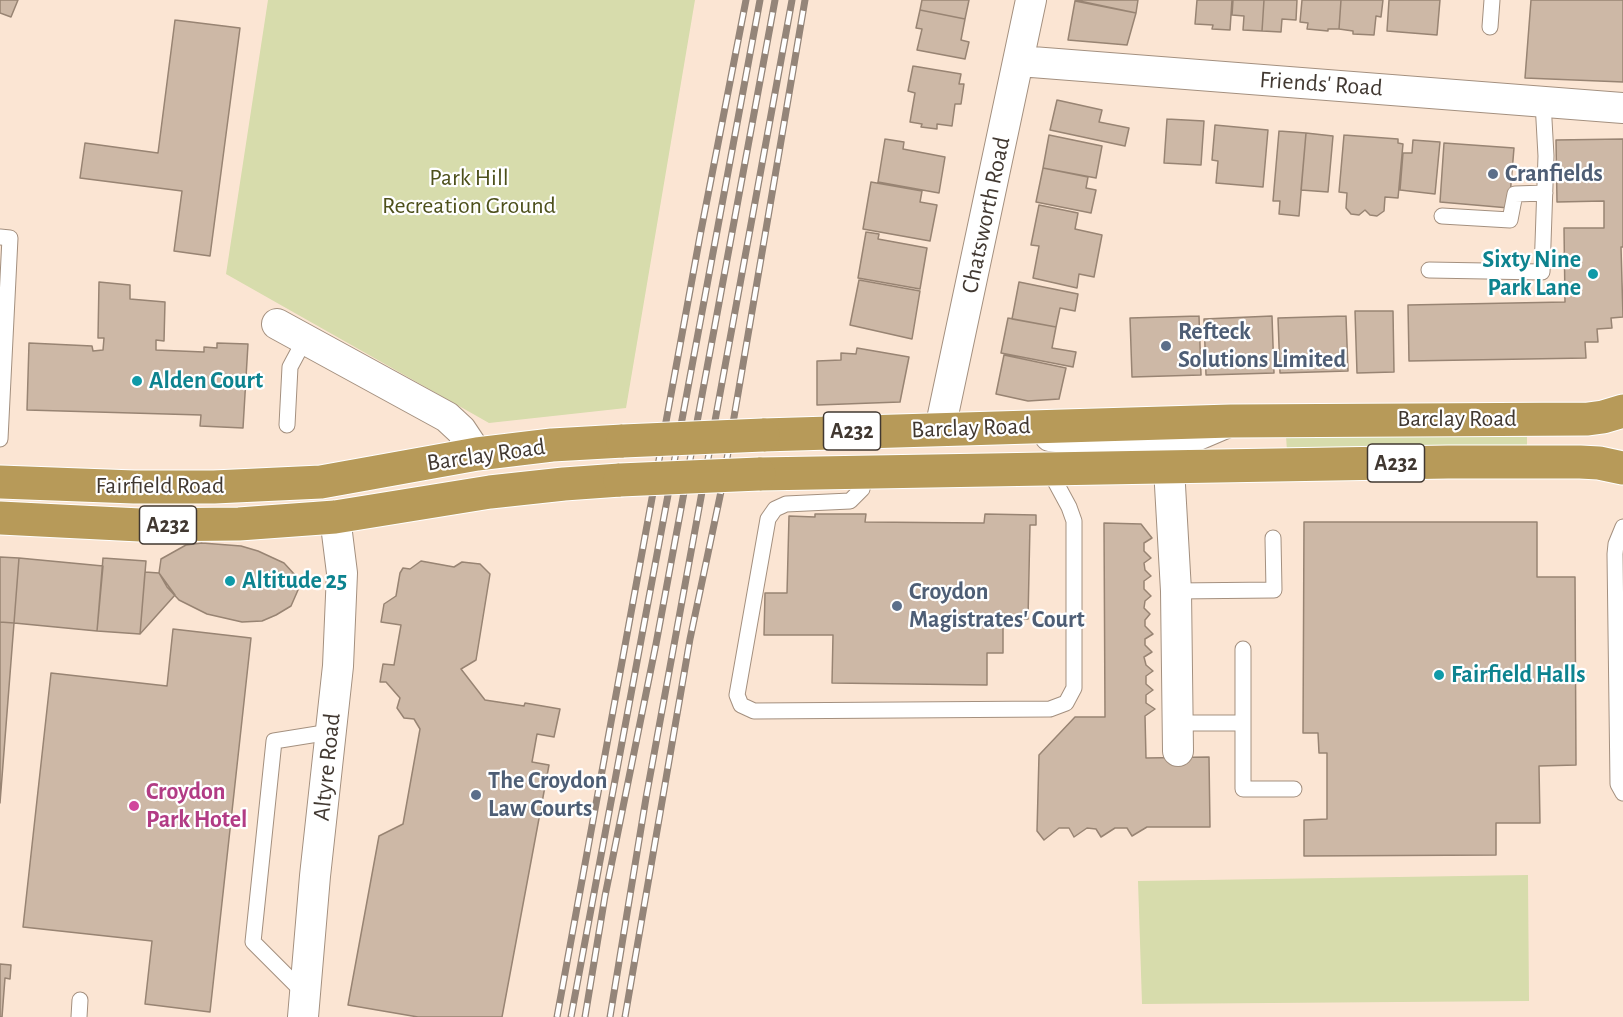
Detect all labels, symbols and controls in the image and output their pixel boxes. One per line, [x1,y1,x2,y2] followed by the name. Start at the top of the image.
[1258,65,1384,103] street label: Friends' Road
[955,134,1017,296] street label: Chatsworth Road
[1505,160,1603,188] place label: Cranfields
[382,164,556,220] park label: Park Hill Recreation Ground
[1486,167,1500,181] marker: Cranfields
[1482,246,1581,302] place label: Sixty Nine Park Lane
[1586,267,1600,281] marker: Sixty Nine Park Lane
[1178,318,1346,374] place label: Refteck Solutions Limited
[1159,339,1173,353] marker: Refteck Solutions Limited
[149,367,263,395] place label: Alden Court
[130,374,144,388] marker: Alden Court
[1397,405,1517,433] street label: Barclay Road
[824,412,880,450] road number: A232
[911,412,1031,444] street label: Barclay Road
[425,432,547,478] street label: Barclay Road
[1368,444,1424,482] road number: A232
[96,472,224,500] street label: Fairfield Road
[140,506,196,544] road number: A232
[242,567,347,595] place label: Altitude 25
[223,574,237,588] marker: Altitude 25
[909,578,1085,634] place label: Croydon Magistrates' Court
[890,599,904,613] marker: Croydon Magistrates' Court
[1451,661,1585,689] place label: Fairfield Halls
[1432,668,1446,682] marker: Fairfield Halls
[307,712,347,822] street label: Altyre Road
[488,767,607,823] place label: The Croydon Law Courts
[146,778,247,834] place label: Croydon Park Hotel
[469,788,483,802] marker: The Croydon Law Courts
[127,799,141,813] marker: Croydon Park Hotel

